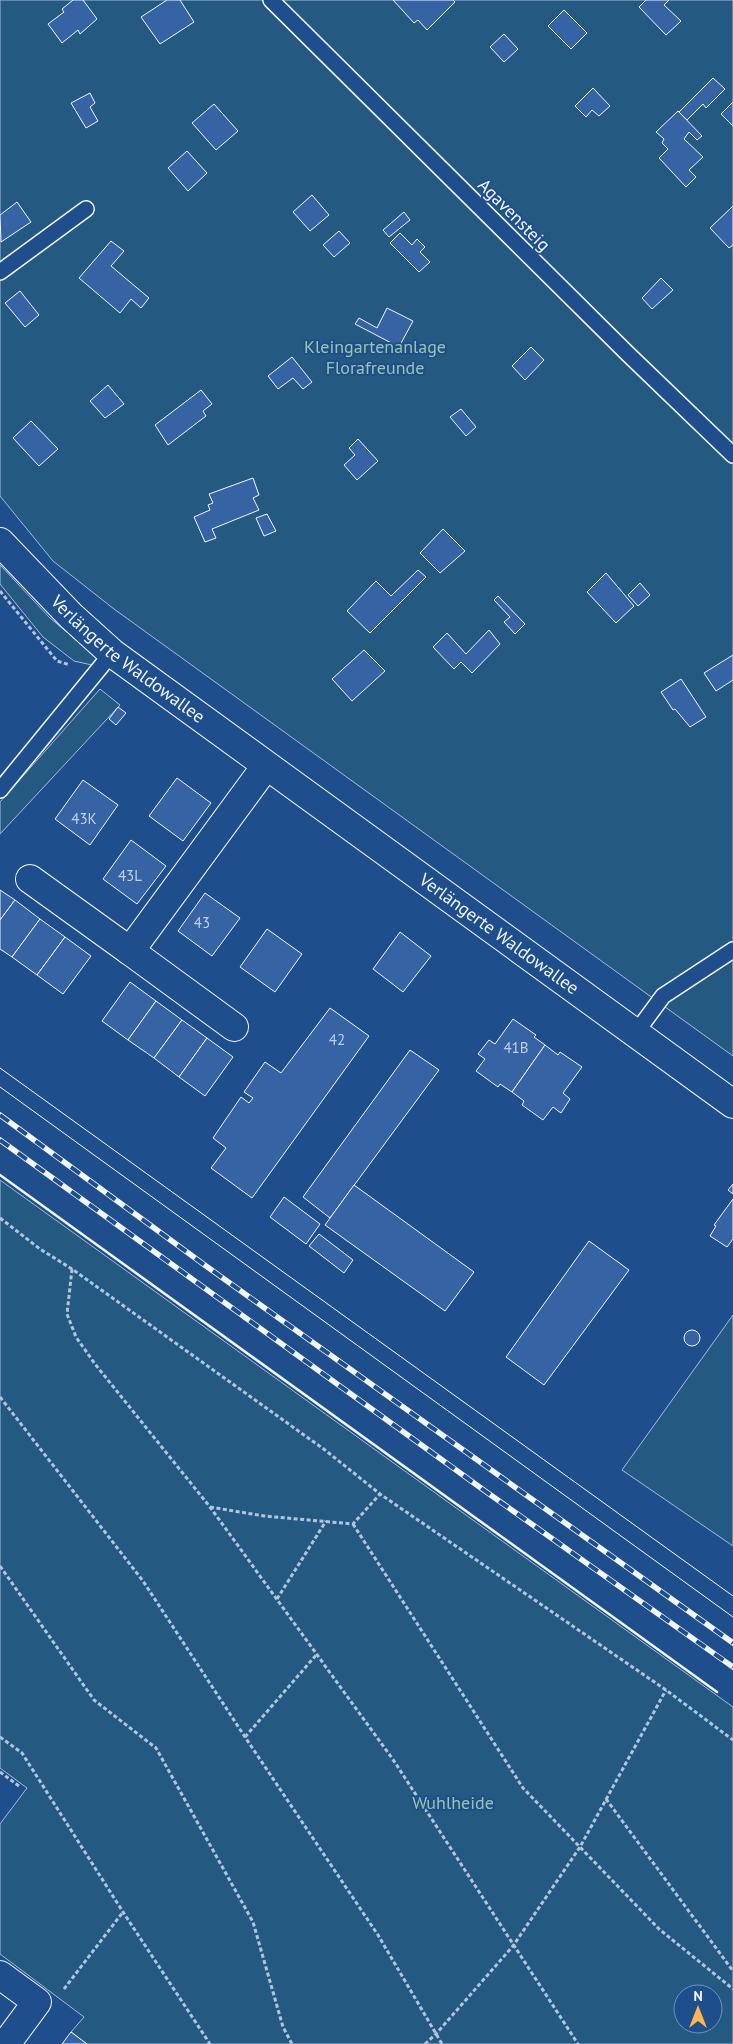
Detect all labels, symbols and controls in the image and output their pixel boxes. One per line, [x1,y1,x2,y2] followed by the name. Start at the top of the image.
[473,173,556,256] street label: Agavensteig
[304,335,446,379] park label: Kleingartenanlage Florafreunde
[45,589,210,728] street label: Verlängerte Waldowallee
[71,809,97,828] house number: 43K
[118,866,142,885] house number: 43L
[414,867,584,999] street label: Verlängerte Waldowallee
[194,913,210,932] house number: 43
[329,1030,345,1049] house number: 42
[503,1038,529,1057] house number: 41B
[412,1791,494,1814] park label: Wuhlheide
[673,1984,723,2034] north arrow
[693,1987,703,2005] text: N

